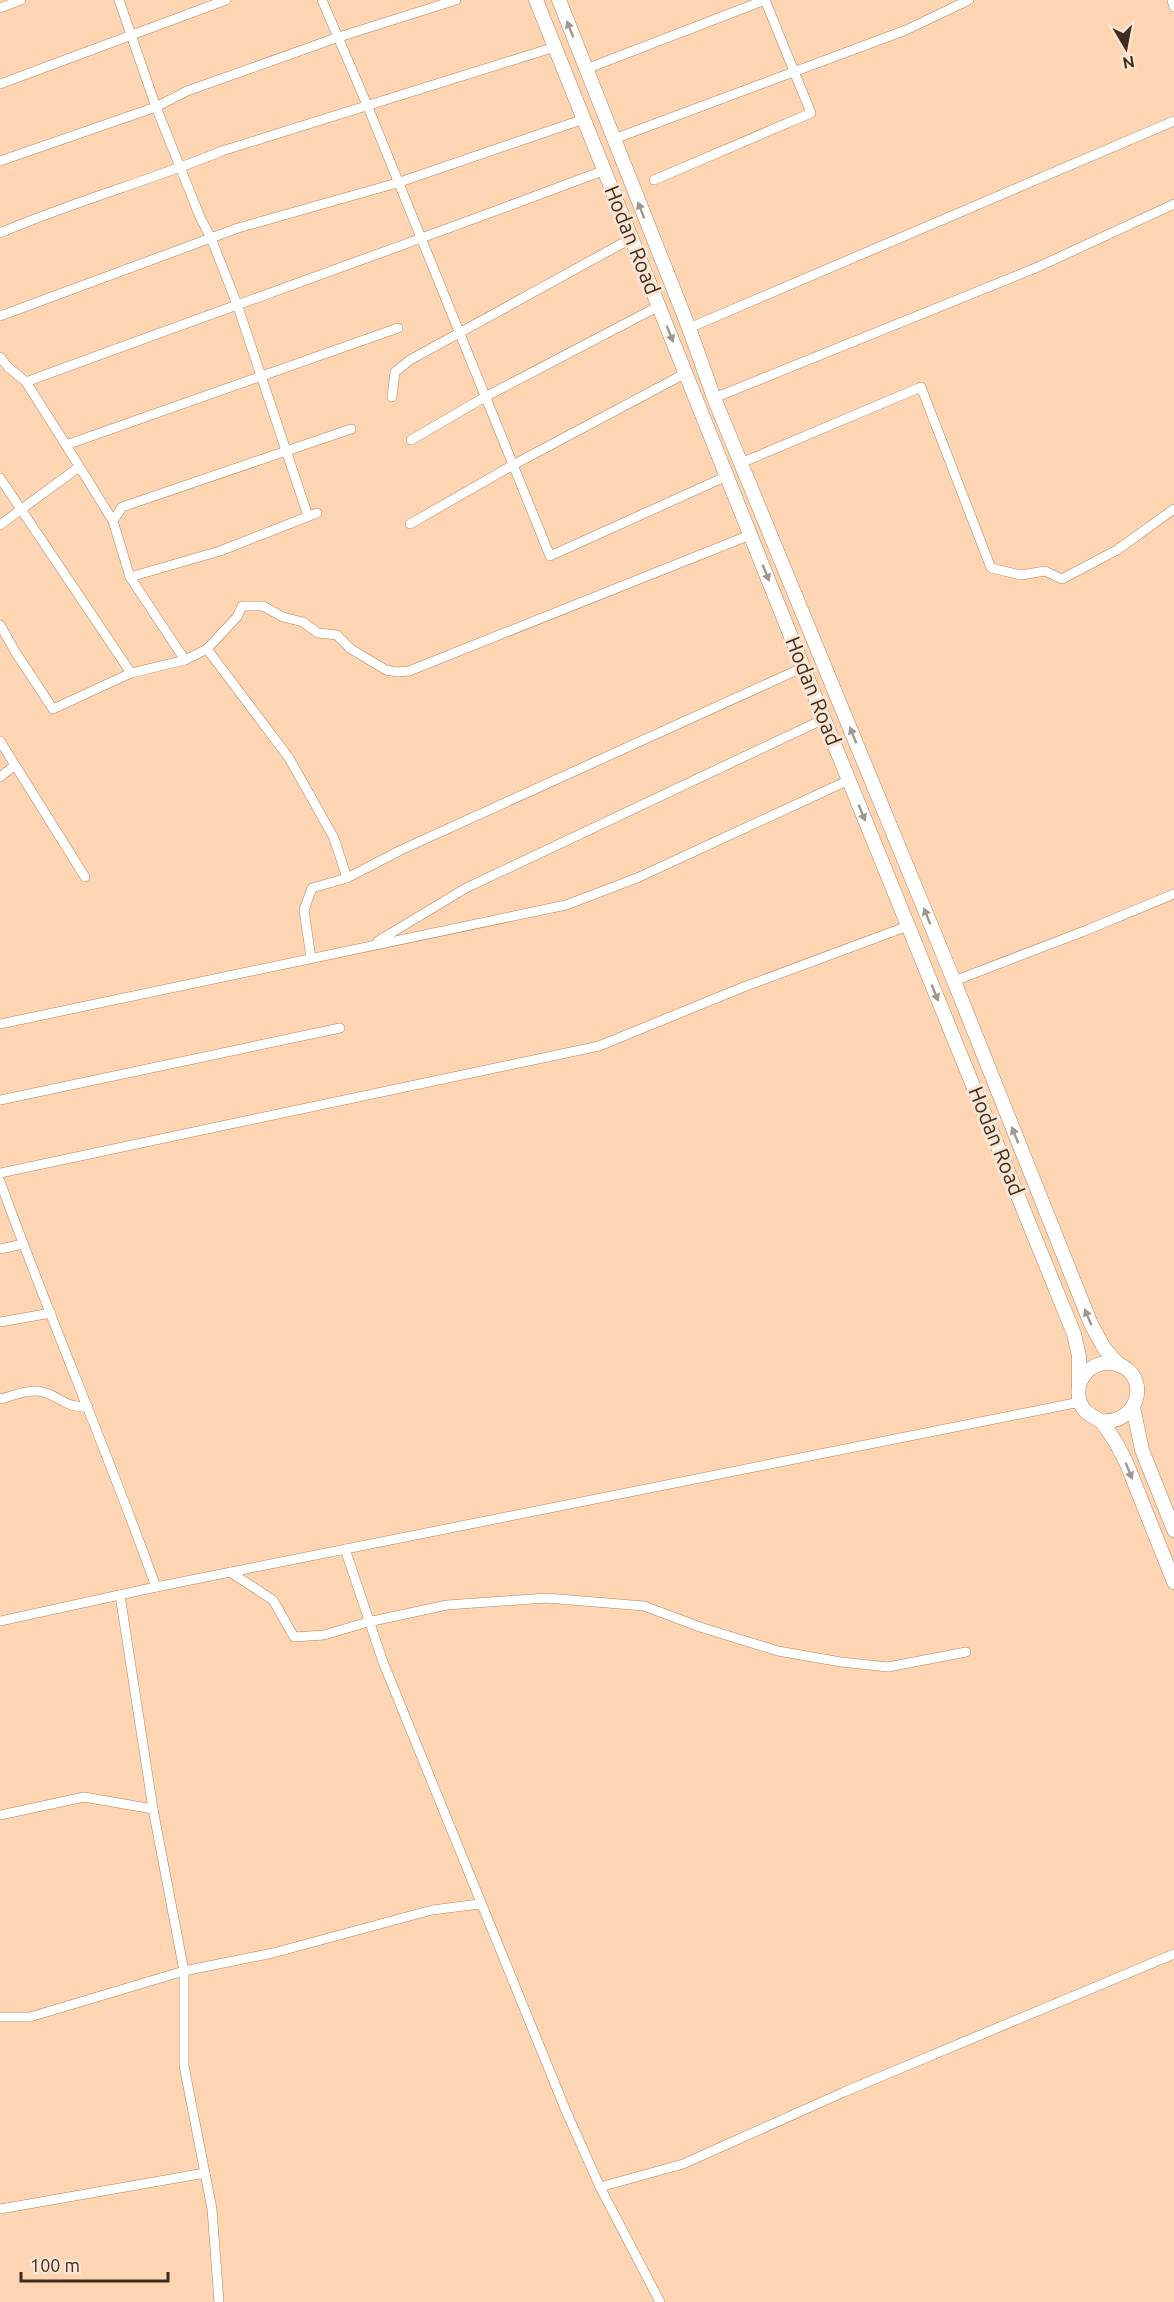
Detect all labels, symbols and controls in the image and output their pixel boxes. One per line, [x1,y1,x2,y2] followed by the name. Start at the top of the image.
[1096,18,1156,78] north arrow
[565,19,575,37] one-way arrow
[1121,53,1136,73] text: N
[600,182,666,298] street label: Hodan Road
[636,201,645,219] one-way arrow
[666,325,675,343] one-way arrow
[761,565,771,583] one-way arrow
[781,633,847,749] street label: Hodan Road
[848,726,858,744] one-way arrow
[857,804,867,822] one-way arrow
[922,906,932,924] one-way arrow
[930,985,940,1003] one-way arrow
[964,1083,1030,1199] street label: Hodan Road
[1010,1126,1020,1144] one-way arrow
[1083,1307,1093,1325] one-way arrow
[1124,1463,1134,1481] one-way arrow
[21,2245,168,2283] scale bar
[30,2255,80,2275] text: 100 m

